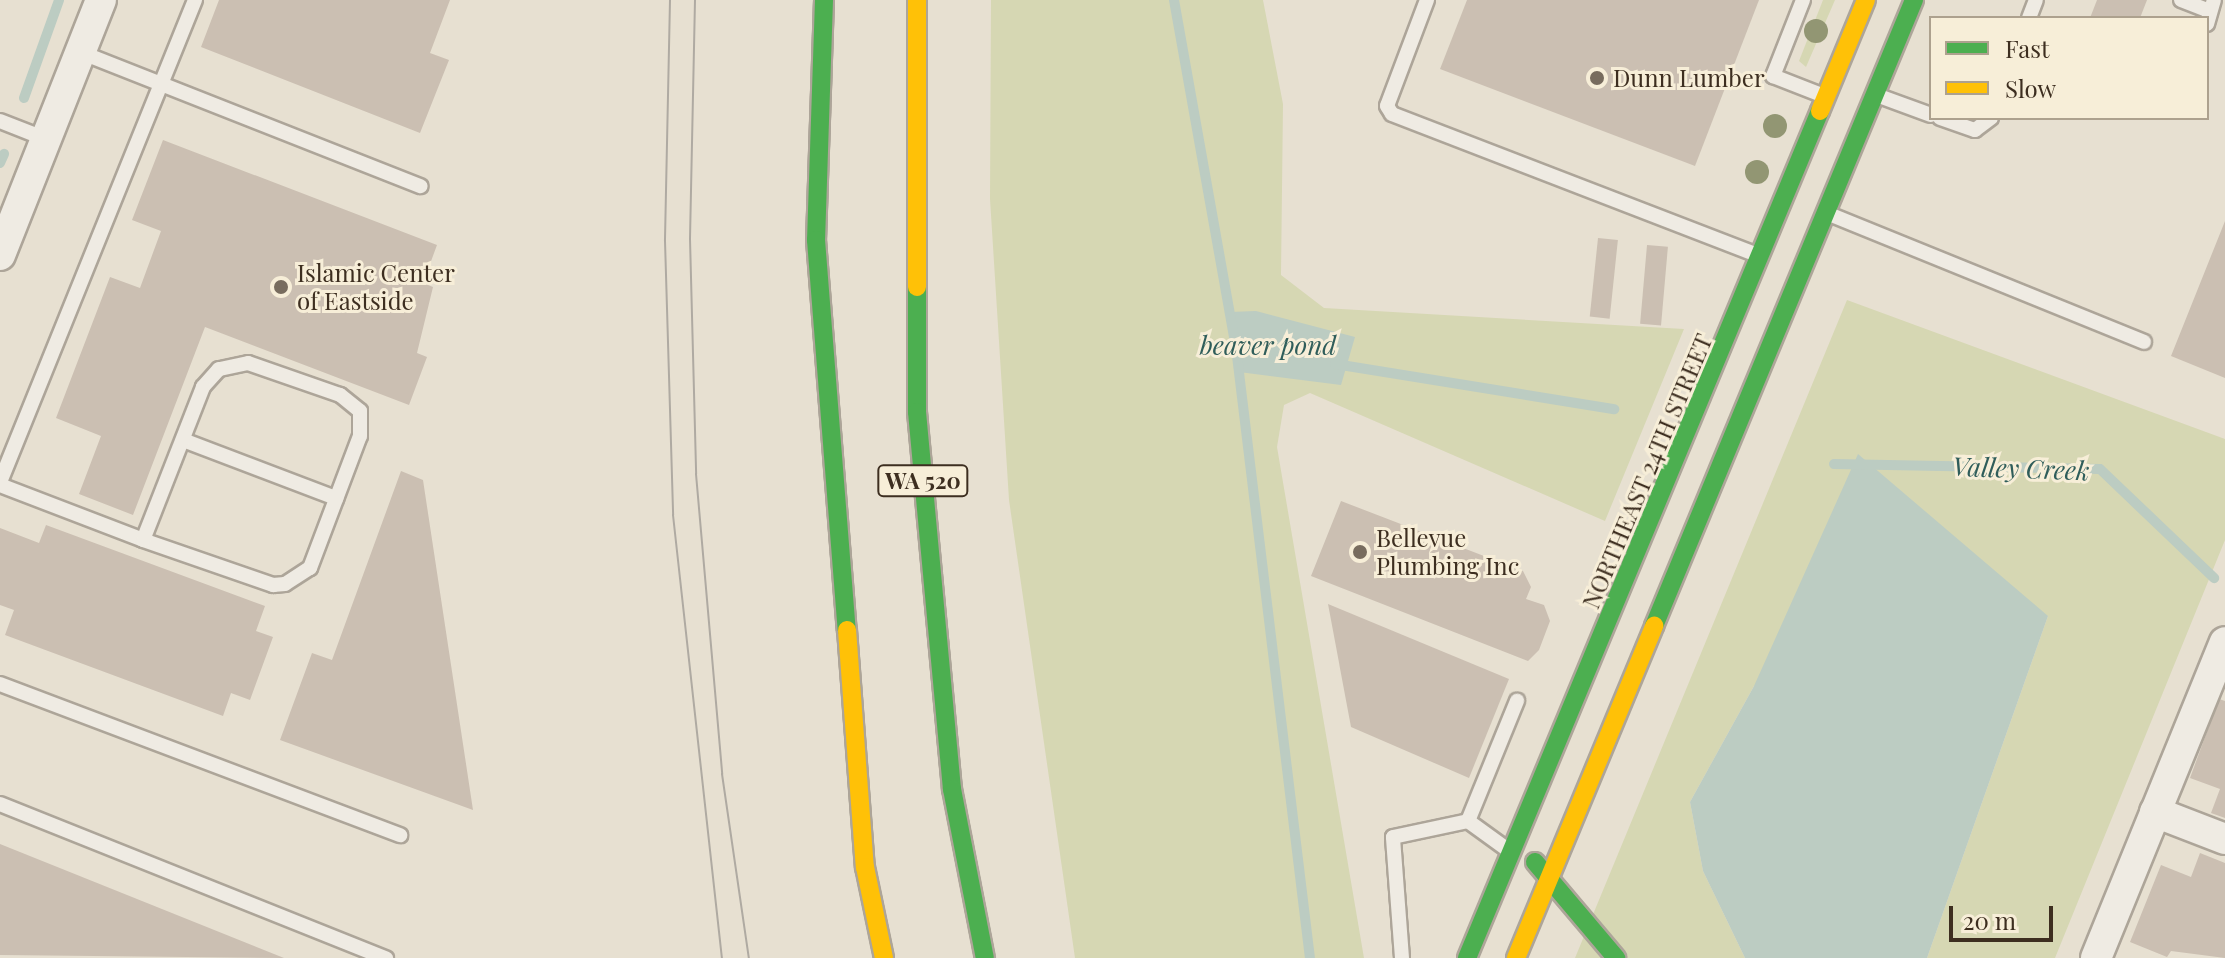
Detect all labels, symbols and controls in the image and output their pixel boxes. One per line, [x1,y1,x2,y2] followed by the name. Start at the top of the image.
[1929,16,2209,120] legend
[2005,32,2050,64] text: Fast
[1613,64,1765,92] place label: Dunn Lumber
[1588,69,1606,87] marker: Dunn Lumber
[2005,72,2056,104] text: Slow
[297,259,455,315] place label: Islamic Center of Eastside
[272,278,290,296] marker: Islamic Center of Eastside
[1200,329,1336,361] water label: beaver pond
[1576,329,1718,613] street label: NORTHEAST 24TH STREET
[1952,450,2090,486] water label: Valley Creek
[877,463,969,499] road number: WA 520
[1376,524,1519,580] place label: Bellevue Plumbing Inc
[1351,543,1369,561] marker: Bellevue Plumbing Inc
[1953,890,2057,940] scale bar
[1963,904,2016,936] text: 20 m

